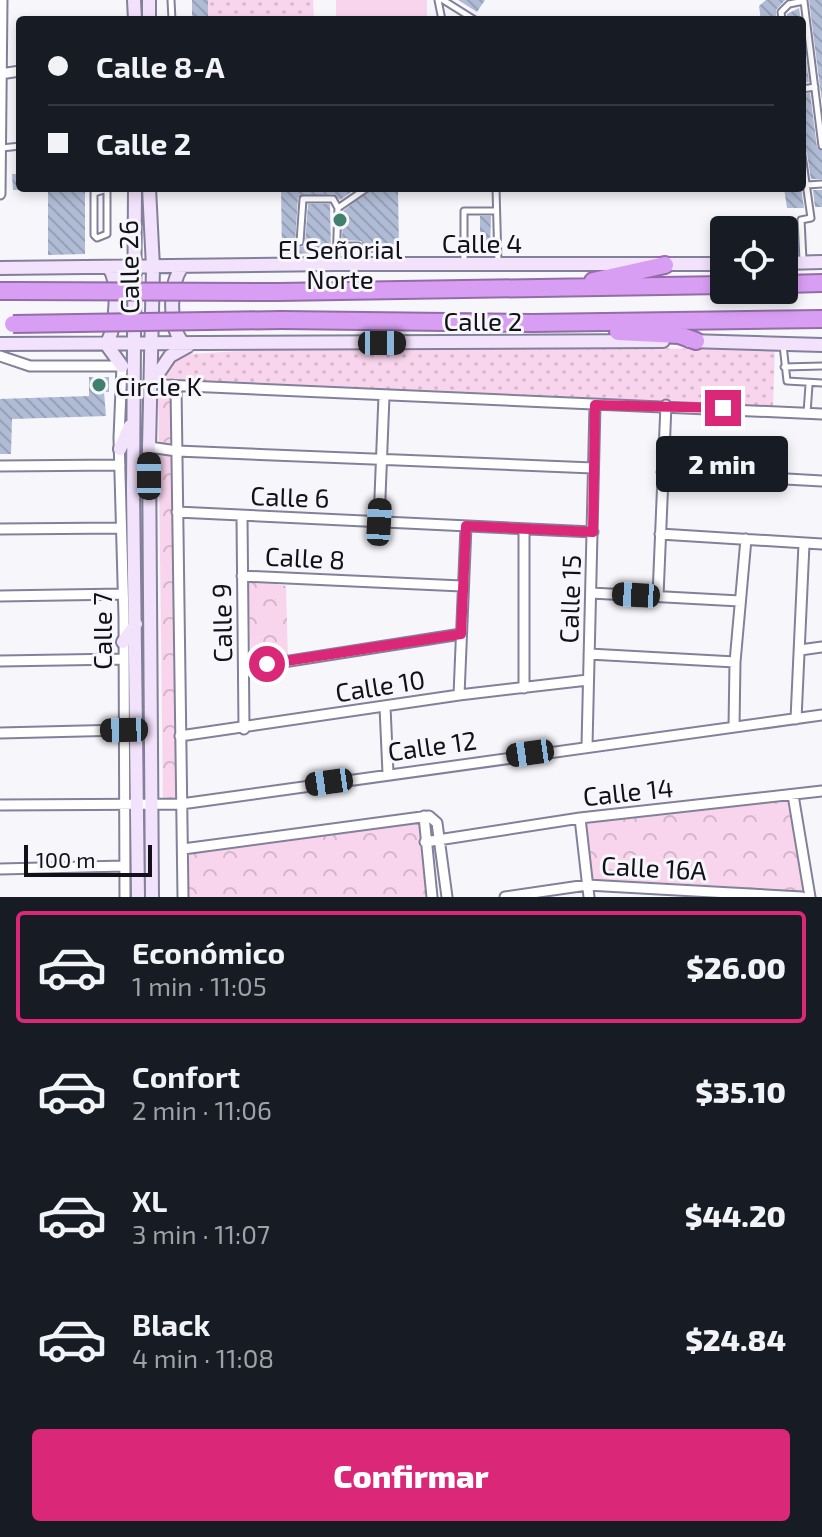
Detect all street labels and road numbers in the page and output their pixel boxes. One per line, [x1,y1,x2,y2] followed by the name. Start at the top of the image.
[112,220,144,314] street label: Calle 26
[442,227,522,258] street label: Calle 4
[444,305,522,336] street label: Calle 2
[250,479,330,513] street label: Calle 6
[264,539,346,575] street label: Calle 8
[552,554,586,644] street label: Calle 15
[205,583,237,663] street label: Calle 9
[86,592,117,670] street label: Calle 7
[333,663,427,707] street label: Calle 10
[386,723,478,767] street label: Calle 12
[581,771,675,811] street label: Calle 14
[600,849,708,885] street label: Calle 16A

